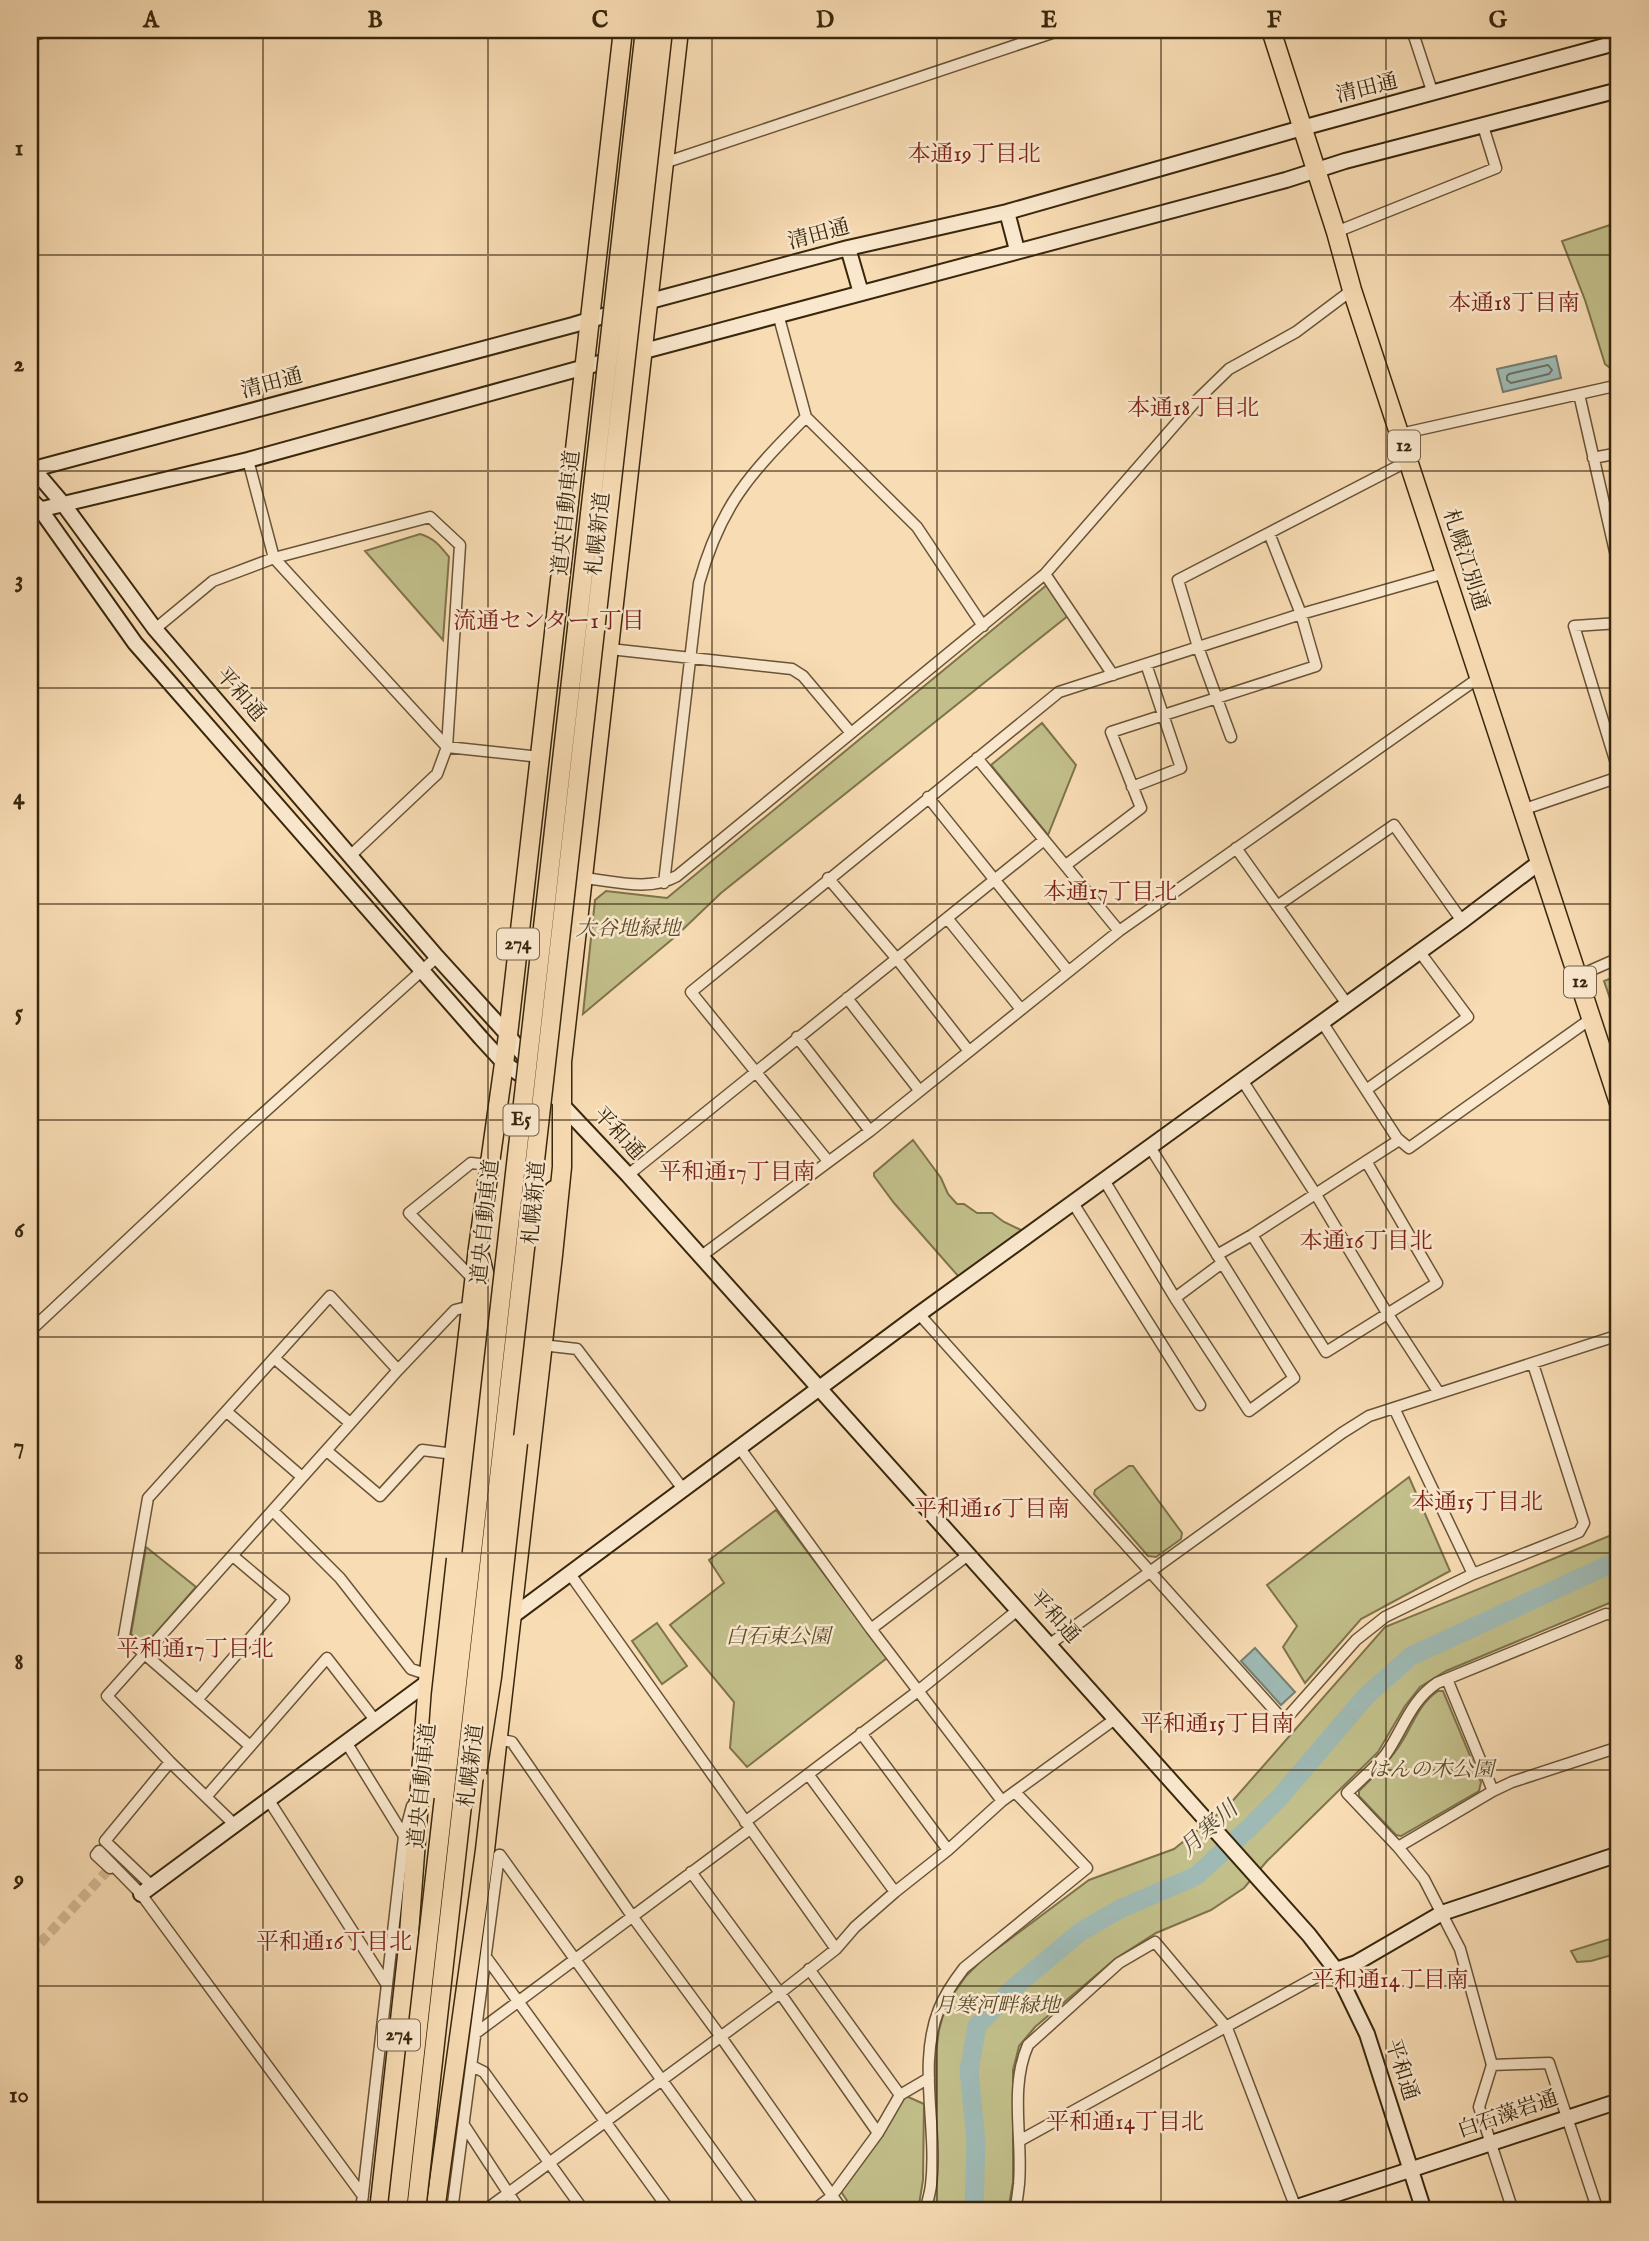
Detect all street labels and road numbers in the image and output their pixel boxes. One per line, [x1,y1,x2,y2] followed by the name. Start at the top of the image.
[1333,68,1401,110] street label: 清田通
[785,214,853,256] street label: 清田通
[238,363,306,405] street label: 清田通
[1388,430,1420,462] road number: 12
[547,449,587,577] street label: 道央自動車道
[581,491,617,577] street label: 札幌新道
[1436,506,1494,614] street label: 札幌江別通
[209,662,271,728] street label: 平和通
[497,928,539,960] road number: 274
[1564,966,1596,998] road number: 12
[587,1102,649,1166] street label: 平和通
[504,1104,538,1136] road number: E5
[466,1158,506,1286] street label: 道央自動車道
[518,1160,552,1246] street label: 札幌新道
[1023,1585,1085,1649] street label: 平和通
[403,1722,443,1850] street label: 道央自動車道
[453,1723,491,1809] street label: 札幌新道
[378,2020,420,2050] road number: 274
[1378,2036,1424,2104] street label: 平和通
[1454,2085,1562,2145] street label: 白石藻岩通

